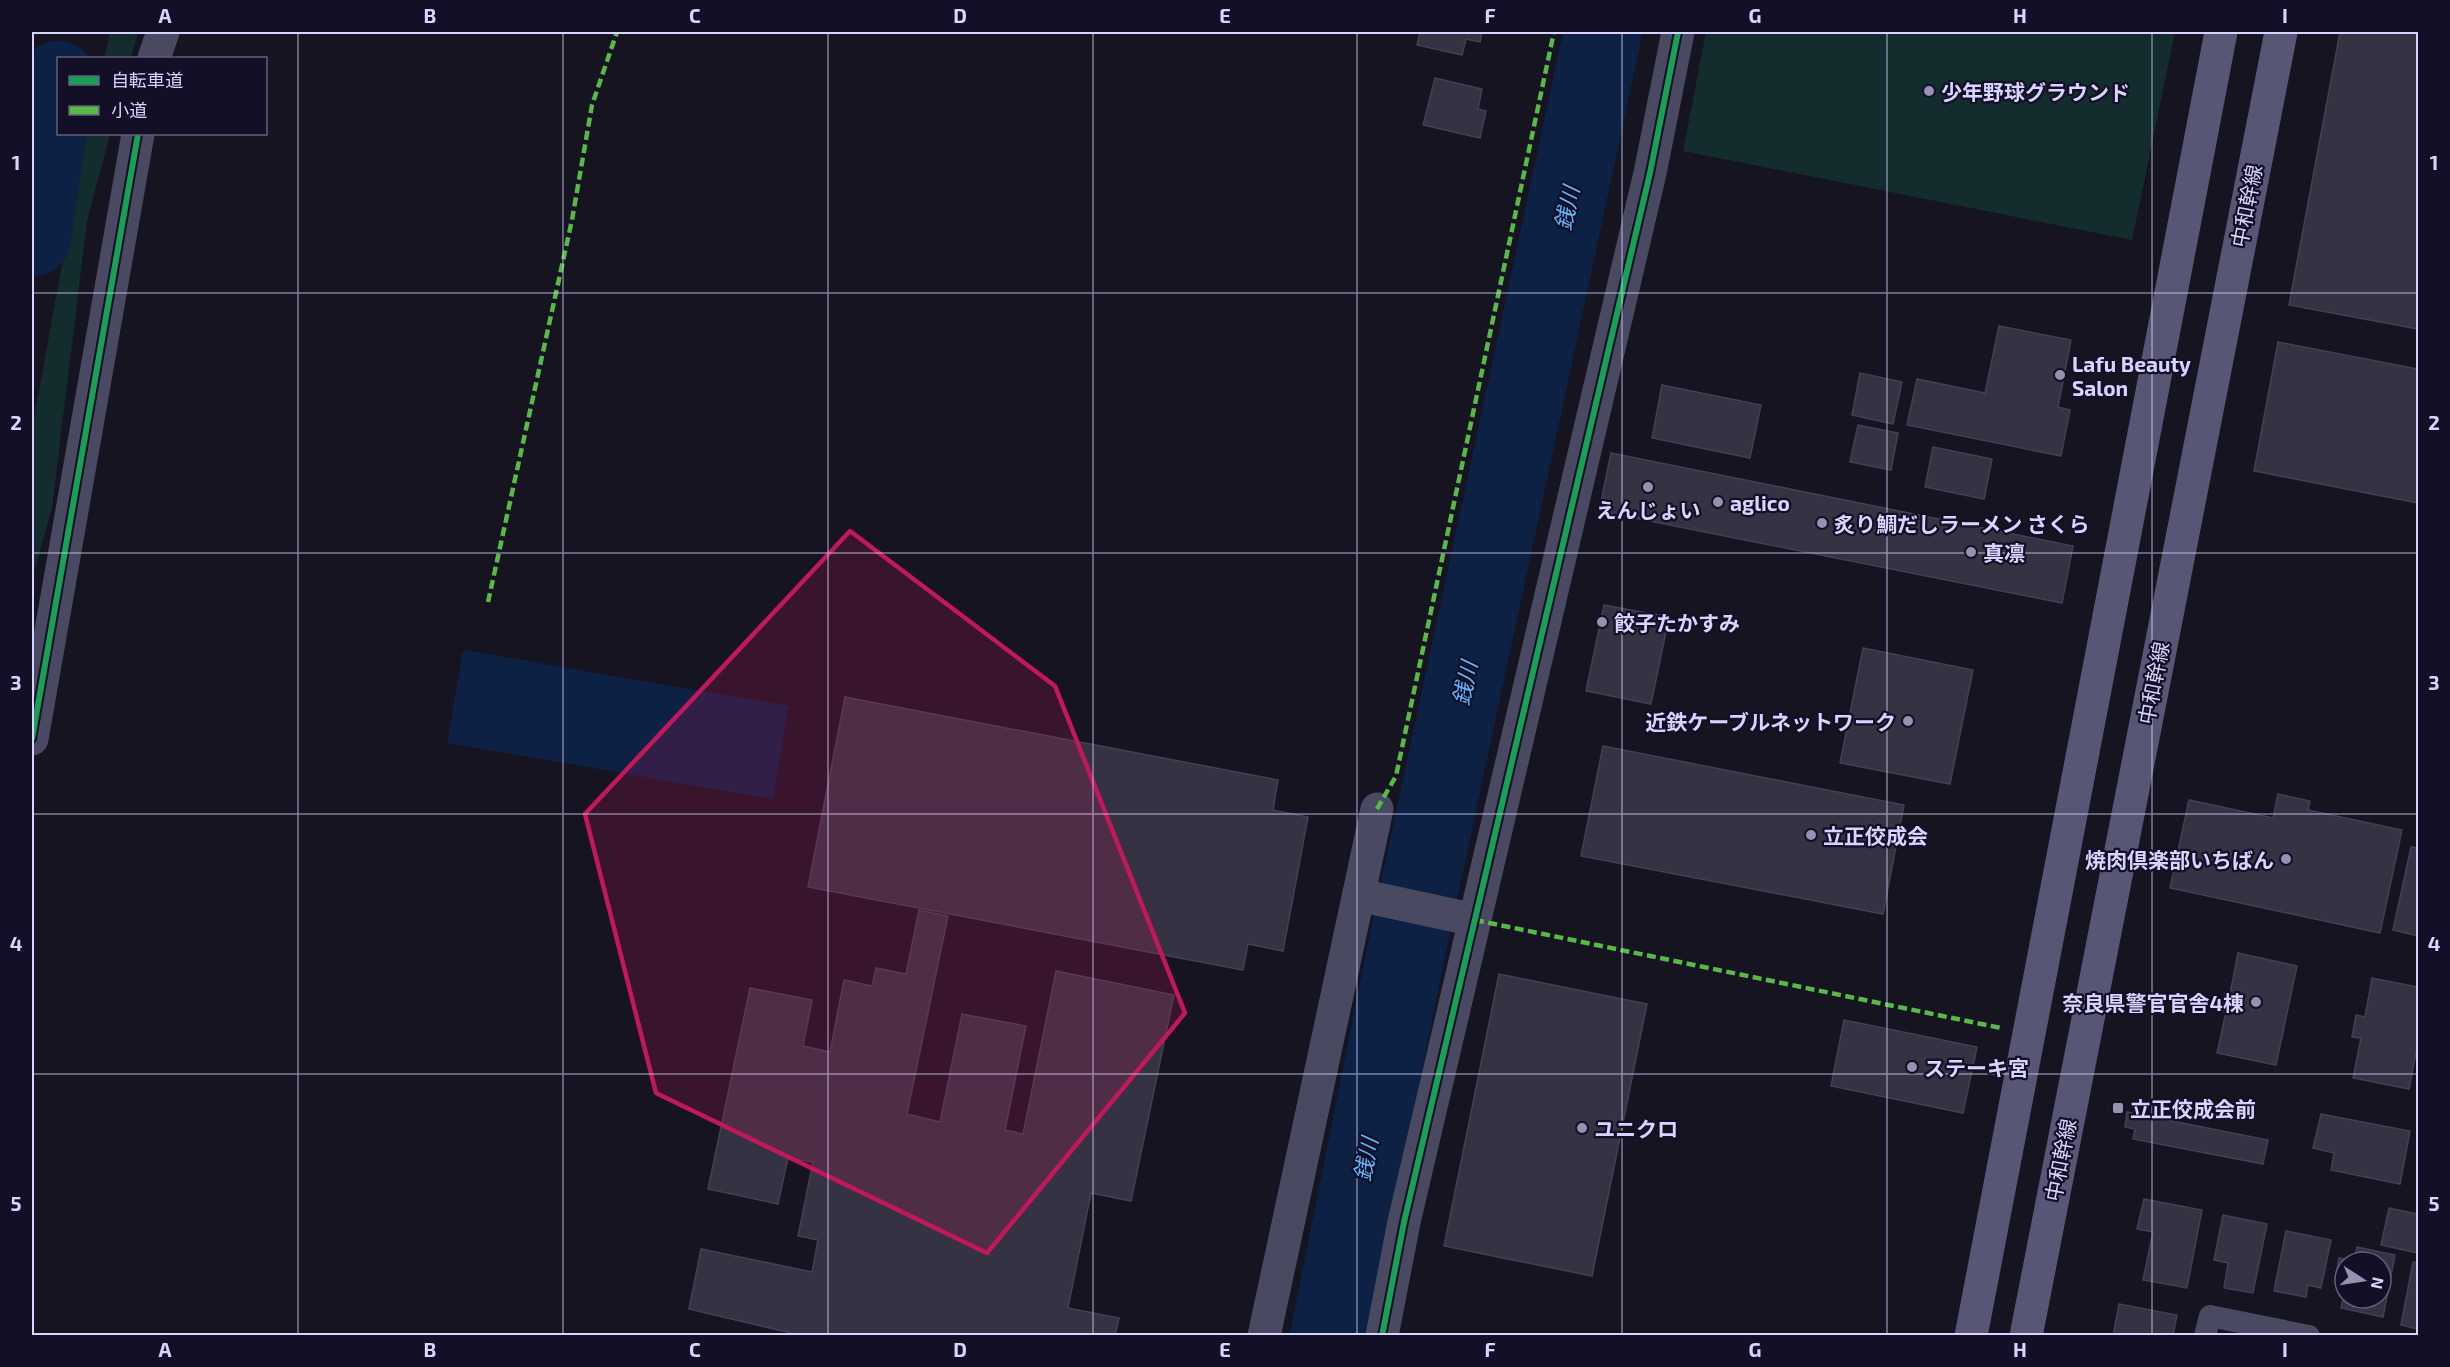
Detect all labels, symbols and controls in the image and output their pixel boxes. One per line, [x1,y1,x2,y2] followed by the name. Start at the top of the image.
[158,3,172,27] text: A
[424,3,436,27] text: B
[689,3,701,27] text: C
[953,3,967,27] text: D
[1219,3,1231,27] text: E
[1484,3,1496,27] text: F
[1749,3,1761,27] text: G
[2013,3,2027,27] text: H
[2282,3,2288,27] text: I
[57,57,267,135] legend
[111,69,183,91] text: 自転車道
[1941,79,2130,104] place label: 少年野球グラウンド
[1922,84,1936,98] marker: 少年野球グラウンド
[111,99,147,121] text: 小道
[12,150,20,174] text: 1
[2430,150,2438,174] text: 1
[2226,162,2266,250] street label: 中和幹線
[1549,182,1584,232] water label: 銭川
[2072,351,2191,400] place label: Lafu Beauty Salon
[2053,368,2067,382] marker: Lafu Beauty Salon
[10,410,22,434] text: 2
[2428,410,2440,434] text: 2
[1641,480,1655,494] marker: えんじょい
[1730,490,1790,515] place label: aglico
[1711,495,1725,509] marker: aglico
[1596,497,1701,522] place label: えんじょい
[1834,511,2090,536] place label: 炙り鯛だしラーメン さくら
[1815,516,1829,530] marker: 炙り鯛だしラーメン さくら
[1983,540,2025,565] place label: 真凛
[1964,545,1978,559] marker: 真凛
[1614,610,1740,635] place label: 餃子たかすみ
[1595,615,1609,629] marker: 餃子たかすみ
[2133,639,2173,727] street label: 中和幹線
[1447,657,1482,707] water label: 銭川
[10,670,22,694] text: 3
[2428,670,2440,694] text: 3
[1645,709,1896,734] place label: 近鉄ケーブルネットワーク
[1901,714,1915,728] marker: 近鉄ケーブルネットワーク
[1823,823,1928,848] place label: 立正佼成会
[1804,828,1818,842] marker: 立正佼成会
[2085,847,2274,872] place label: 焼肉倶楽部いちばん
[2279,852,2293,866] marker: 焼肉倶楽部いちばん
[10,931,23,955] text: 4
[2428,931,2441,955] text: 4
[2063,990,2244,1015] place label: 奈良県警官官舎4棟
[2249,995,2263,1009] marker: 奈良県警官官舎4棟
[1924,1055,2029,1080] place label: ステーキ宮
[1905,1060,1919,1074] marker: ステーキ宮
[2130,1096,2256,1121] place label: 立正佼成会前
[2111,1101,2125,1115] marker: 立正佼成会前
[1594,1116,1678,1141] place label: ユニクロ
[2040,1116,2080,1204] street label: 中和幹線
[1575,1121,1589,1135] marker: ユニクロ
[1348,1133,1382,1183] water label: 銭川
[10,1191,22,1215] text: 5
[2428,1191,2440,1215] text: 5
[2333,1250,2393,1310] north arrow
[2368,1276,2389,1291] text: N
[158,1337,172,1361] text: A
[424,1337,436,1361] text: B
[689,1337,701,1361] text: C
[953,1337,967,1361] text: D
[1219,1337,1231,1361] text: E
[1484,1337,1496,1361] text: F
[1749,1337,1761,1361] text: G
[2013,1337,2027,1361] text: H
[2282,1337,2288,1361] text: I

